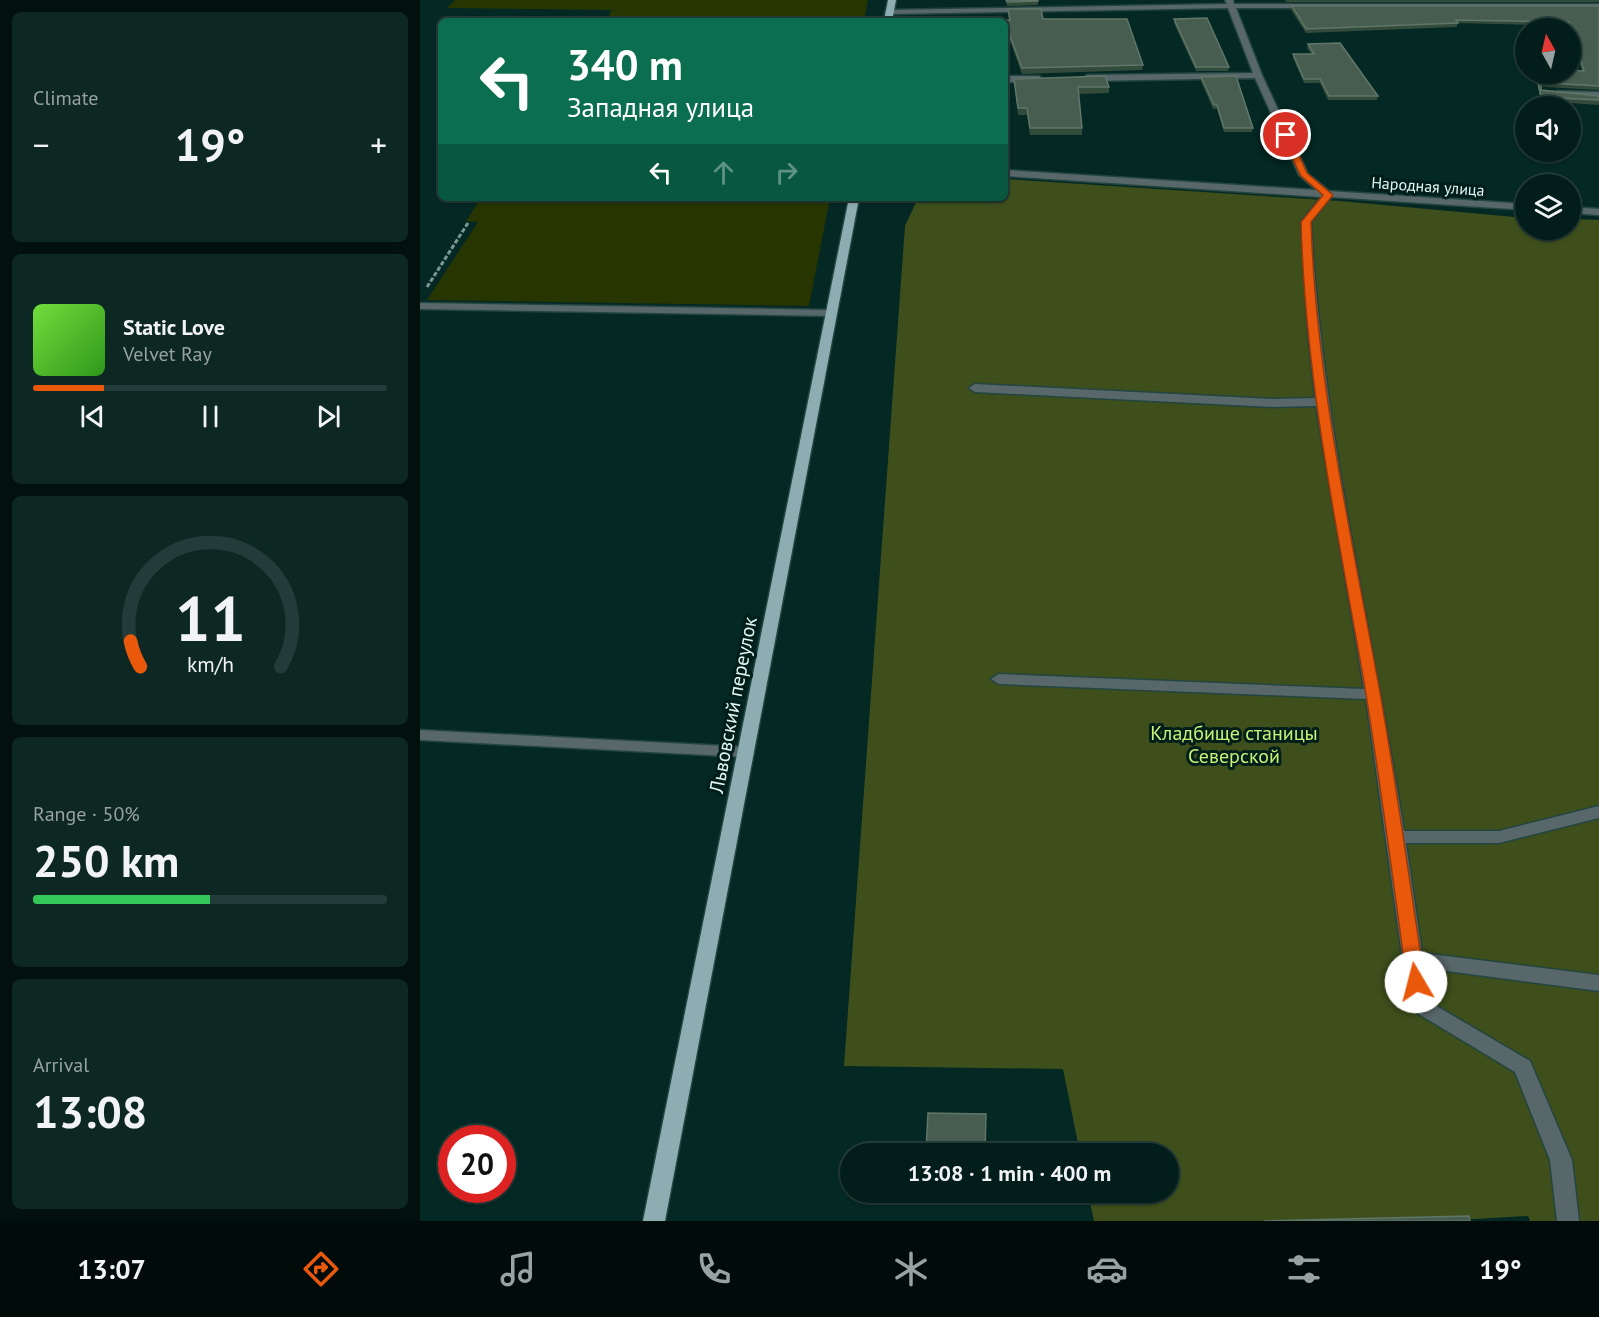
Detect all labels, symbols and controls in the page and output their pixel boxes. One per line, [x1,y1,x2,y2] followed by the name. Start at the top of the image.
[1515,18,1581,84] north arrow
[1515,18,1581,240] map controls
[567,37,683,92] text: 340 m
[468,42,546,120] icon: left
[33,85,99,111] text: Climate
[567,90,754,124] text: Западная улица
[1515,96,1581,162] button: sound
[1260,109,1311,160] pin
[175,115,245,173] text: 19°
[1269,118,1302,151] icon: arrive
[33,123,50,166] text: −
[370,123,387,166] text: +
[644,156,677,189] icon: left
[707,156,740,189] icon: ahead
[770,156,803,189] icon: right
[1371,172,1485,200] street label: Народная улица
[1515,174,1581,240] button: layers
[123,313,225,341] text: Static Love
[123,341,212,367] text: Velvet Ray
[76,400,109,433] icon: previous
[194,400,227,433] icon: pause
[312,400,345,433] icon: next
[175,578,245,659] text: 11
[703,614,763,796] street label: Львовский переулок
[186,651,233,679] text: km/h
[1150,720,1318,769] park label: Кладбище станицы Северской
[33,801,140,827] text: Range · 50%
[33,831,179,889] text: 250 km
[1384,950,1448,1014] position arrow
[33,1052,89,1078] text: Arrival
[33,1082,147,1140] text: 13:08
[438,1125,516,1203] speed limit sign: 20
[908,1159,1111,1187] text: 13:08 · 1 min · 400 m
[300,1248,342,1290] icon: directions
[497,1248,539,1290] icon: music
[693,1248,735,1290] icon: phone
[890,1248,932,1290] icon: climate
[1086,1248,1128,1290] icon: car
[1283,1248,1325,1290] icon: filters
[77,1252,146,1286] text: 13:07
[1479,1252,1522,1286] text: 19°

